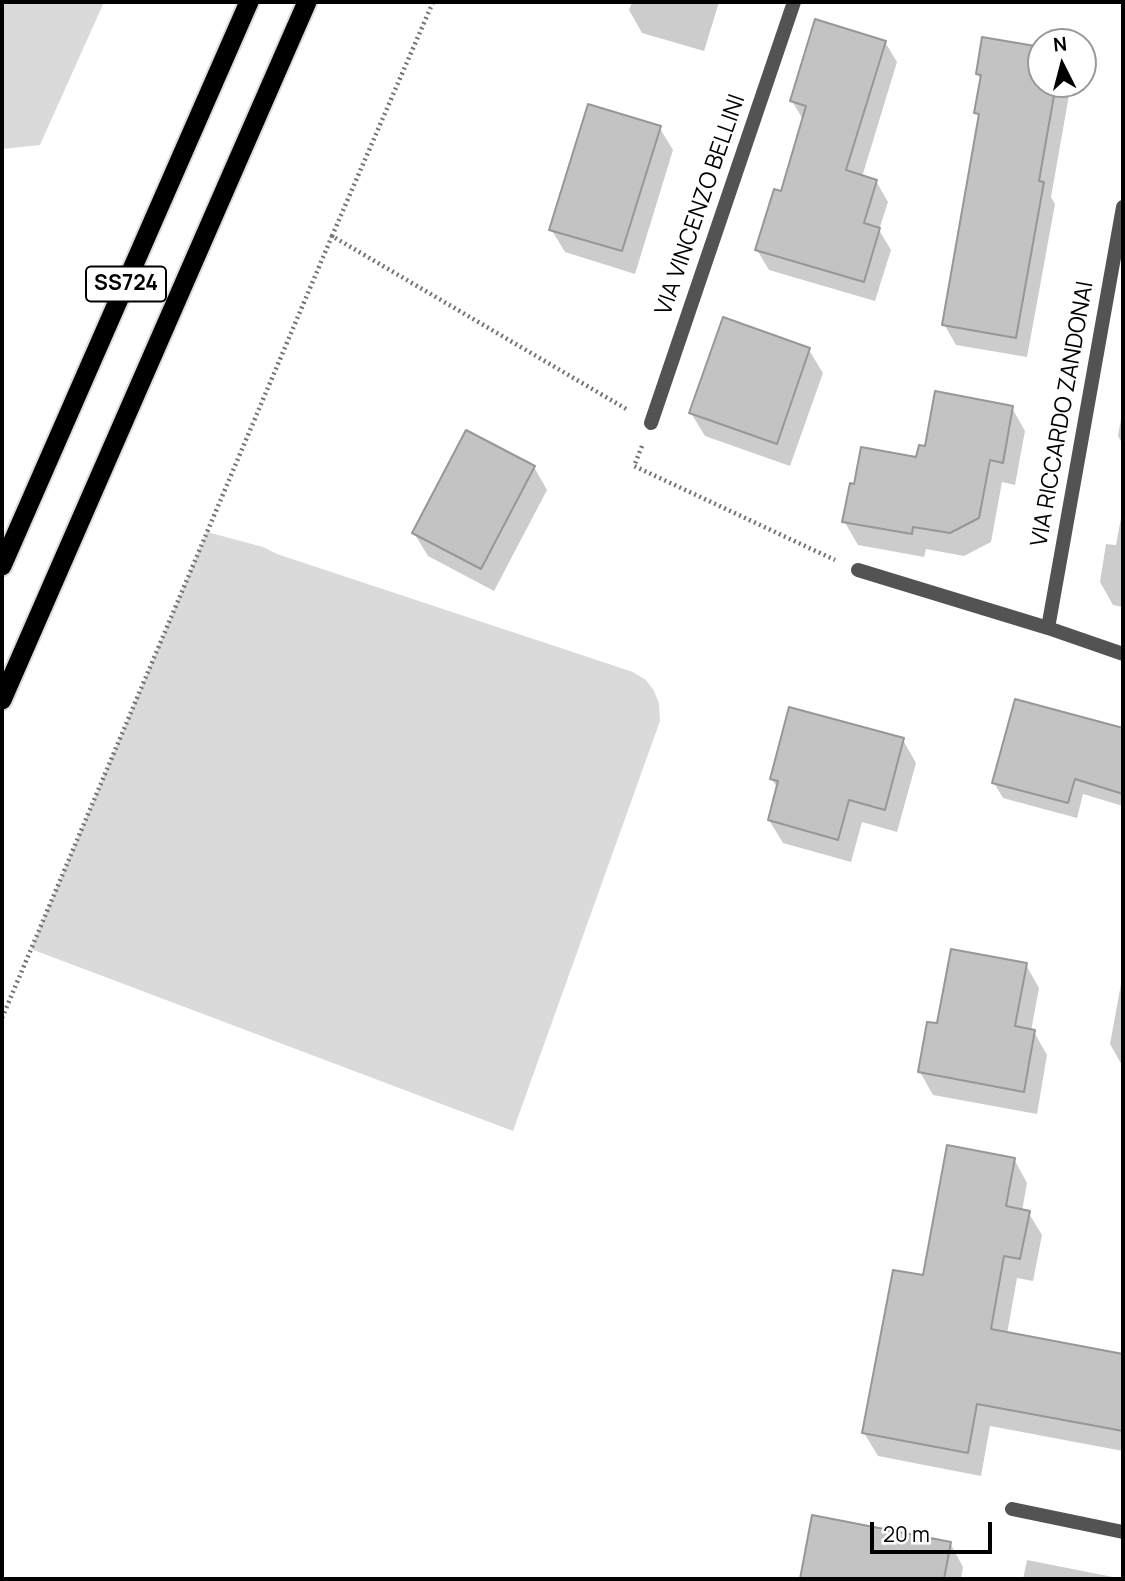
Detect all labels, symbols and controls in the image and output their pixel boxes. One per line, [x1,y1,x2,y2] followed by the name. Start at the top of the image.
[1027,28,1097,98] north arrow
[1052,30,1068,58] text: N
[650,91,752,319] street label: VIA VINCENZO BELLINI
[86,266,166,302] road number: SS724
[1026,279,1100,549] street label: VIA RICCARDO ZANDONAI
[873,1508,996,1552] scale bar
[883,1520,930,1548] text: 20 m

